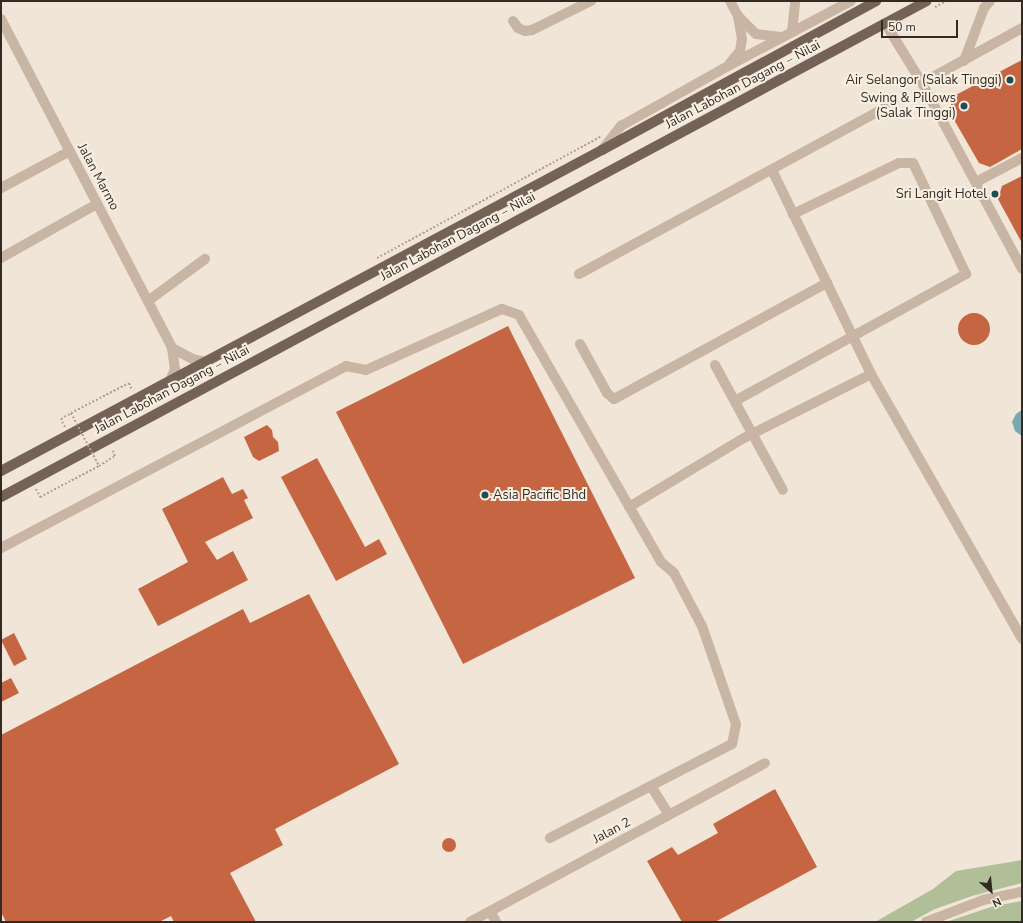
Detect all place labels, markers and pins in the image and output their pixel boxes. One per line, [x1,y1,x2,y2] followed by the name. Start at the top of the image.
[845,72,1002,88] place label: Air Selangor (Salak Tinggi)
[1005,75,1015,85] marker: Air Selangor (Salak Tinggi)
[860,91,956,122] place label: Swing & Pillows (Salak Tinggi)
[959,101,969,111] marker: Swing & Pillows (Salak Tinggi)
[896,186,987,202] place label: Sri Langit Hotel
[990,189,1000,199] marker: Sri Langit Hotel
[493,487,586,503] place label: Asia Pacific Bhd
[480,490,490,500] marker: Asia Pacific Bhd

